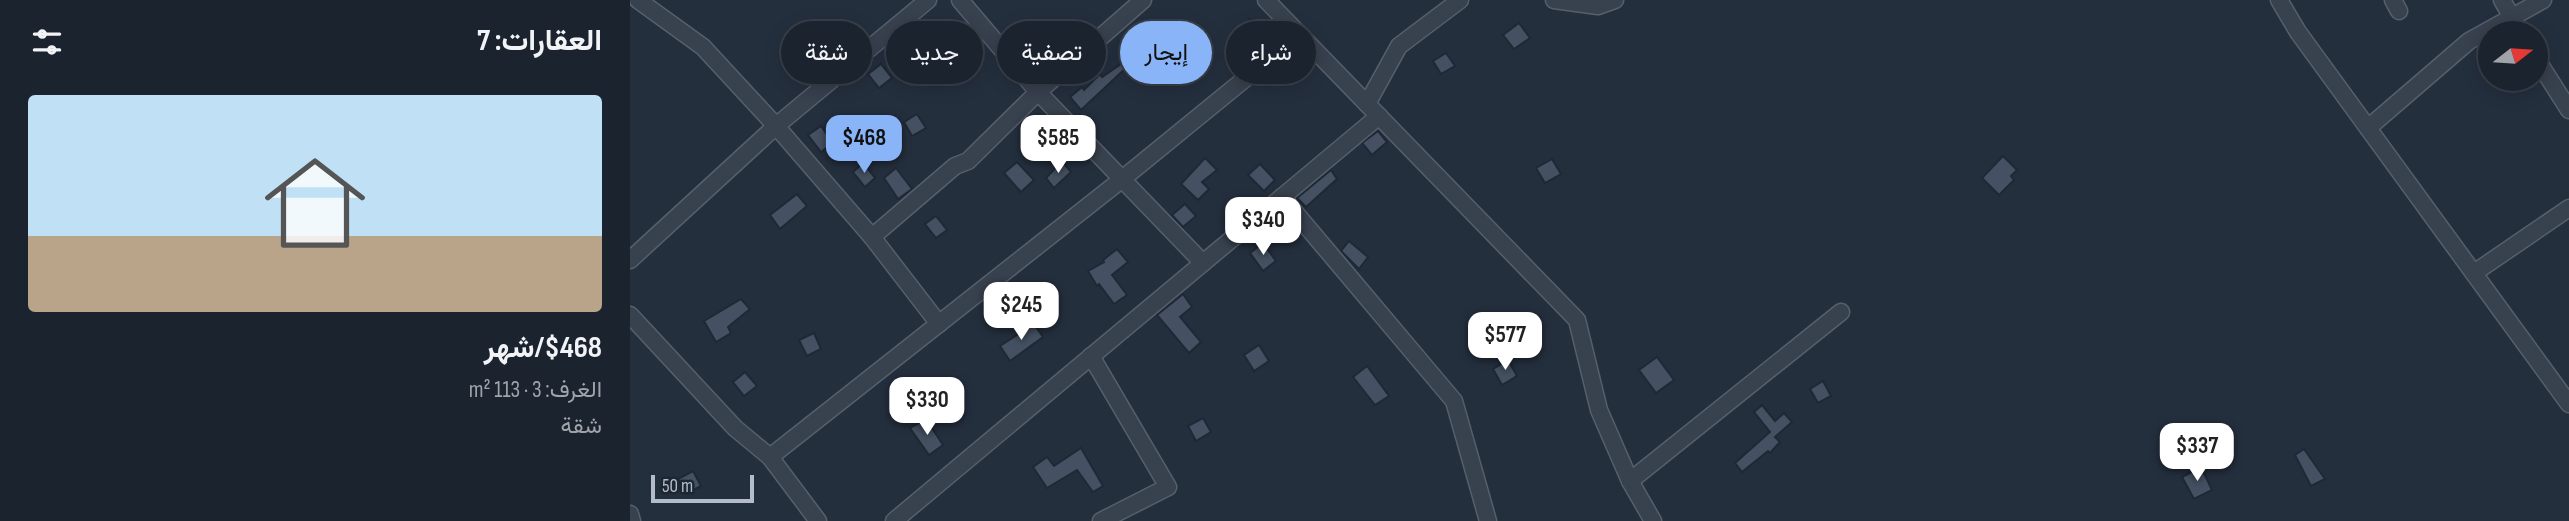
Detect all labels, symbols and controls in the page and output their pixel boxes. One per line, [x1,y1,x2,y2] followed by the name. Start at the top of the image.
[781,21,872,84] chip: شقة
[886,21,983,84] chip: جديد
[997,21,1106,84] chip: تصفية
[1120,21,1212,84] chip: إيجار
[1226,21,1316,84] chip: شراء
[2478,21,2548,91] north arrow
[2478,21,2548,91] map controls
[28,23,66,61] icon: filters
[477,23,602,59] text: العقارات: 7
[823,116,905,175] pin: $468
[1017,116,1099,175] pin: $585
[842,124,886,152] text: $468
[1037,124,1079,152] text: $585
[252,140,378,266] icon: home
[1222,198,1304,257] pin: $340
[1241,206,1285,234] text: $340
[980,282,1062,342] pin: $245
[1000,291,1042,319] text: $245
[1464,312,1546,372] pin: $577
[1484,321,1526,349] text: $577
[484,330,602,366] text: $468/شهر
[469,376,602,404] text: الغرف: 3 · 113 m²
[886,378,968,437] pin: $330
[905,386,949,414] text: $330
[560,412,602,440] text: شقة
[2156,424,2238,483] pin: $337
[2176,432,2218,460] text: $337
[651,472,754,504] scale bar
[662,475,693,498] text: 50 m

